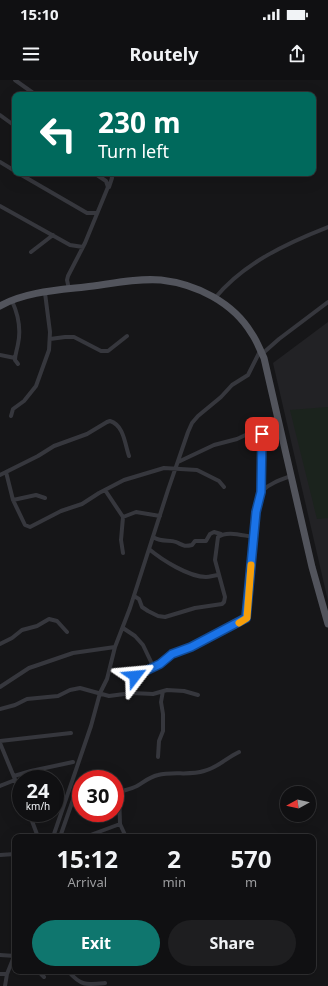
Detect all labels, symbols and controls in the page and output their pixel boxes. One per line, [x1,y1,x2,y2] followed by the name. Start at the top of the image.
[20,4,59,24] text: 15:10
[130,42,198,66] text: Routely
[20,43,42,65] icon: menu
[286,43,308,65] icon: share
[98,103,181,141] text: 230 m
[32,108,84,160] icon: left
[98,139,169,163] text: Turn left
[245,417,279,451] pin
[251,423,273,445] icon: arrive
[114,655,156,697] position arrow
[72,770,124,822] speed limit sign: 30
[27,777,49,804] text: 24
[280,786,316,822] north arrow
[280,786,316,822] map controls
[26,799,50,813] text: km/h
[56,842,118,875] text: 15:12
[167,842,181,875] text: 2
[230,842,272,875] text: 570
[67,873,107,891] text: Arrival
[162,873,186,891] text: min
[245,873,257,891] text: m
[32,920,160,966] button: Exit
[168,920,296,966] button: Share

